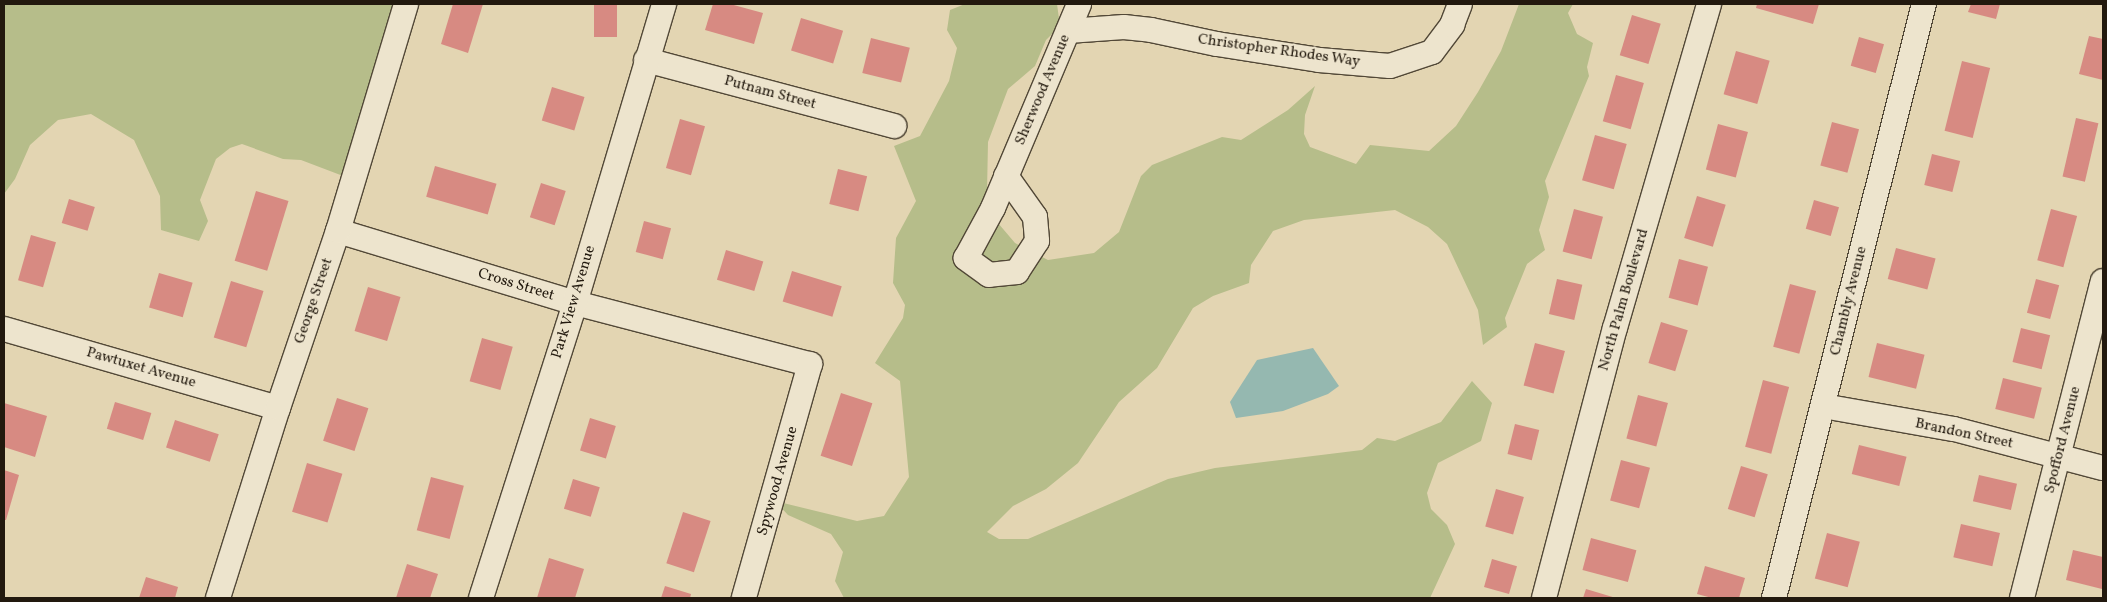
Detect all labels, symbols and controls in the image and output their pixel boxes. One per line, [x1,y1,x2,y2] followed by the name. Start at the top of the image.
[1196,31,1362,71] street label: Christopher Rhodes Way
[1012,32,1074,148] street label: Sherwood Avenue
[722,72,818,114] street label: Putnam Street
[1595,227,1653,373] street label: North Palm Boulevard
[548,243,600,361] street label: Park View Avenue
[1827,244,1871,358] street label: Chambly Avenue
[291,256,337,346] street label: George Street
[475,265,557,305] street label: Cross Street
[84,344,198,392] street label: Pawtuxet Avenue
[2041,385,2085,495] street label: Spofford Avenue
[1913,415,2015,453] street label: Brandon Street
[754,424,802,538] street label: Spywood Avenue

